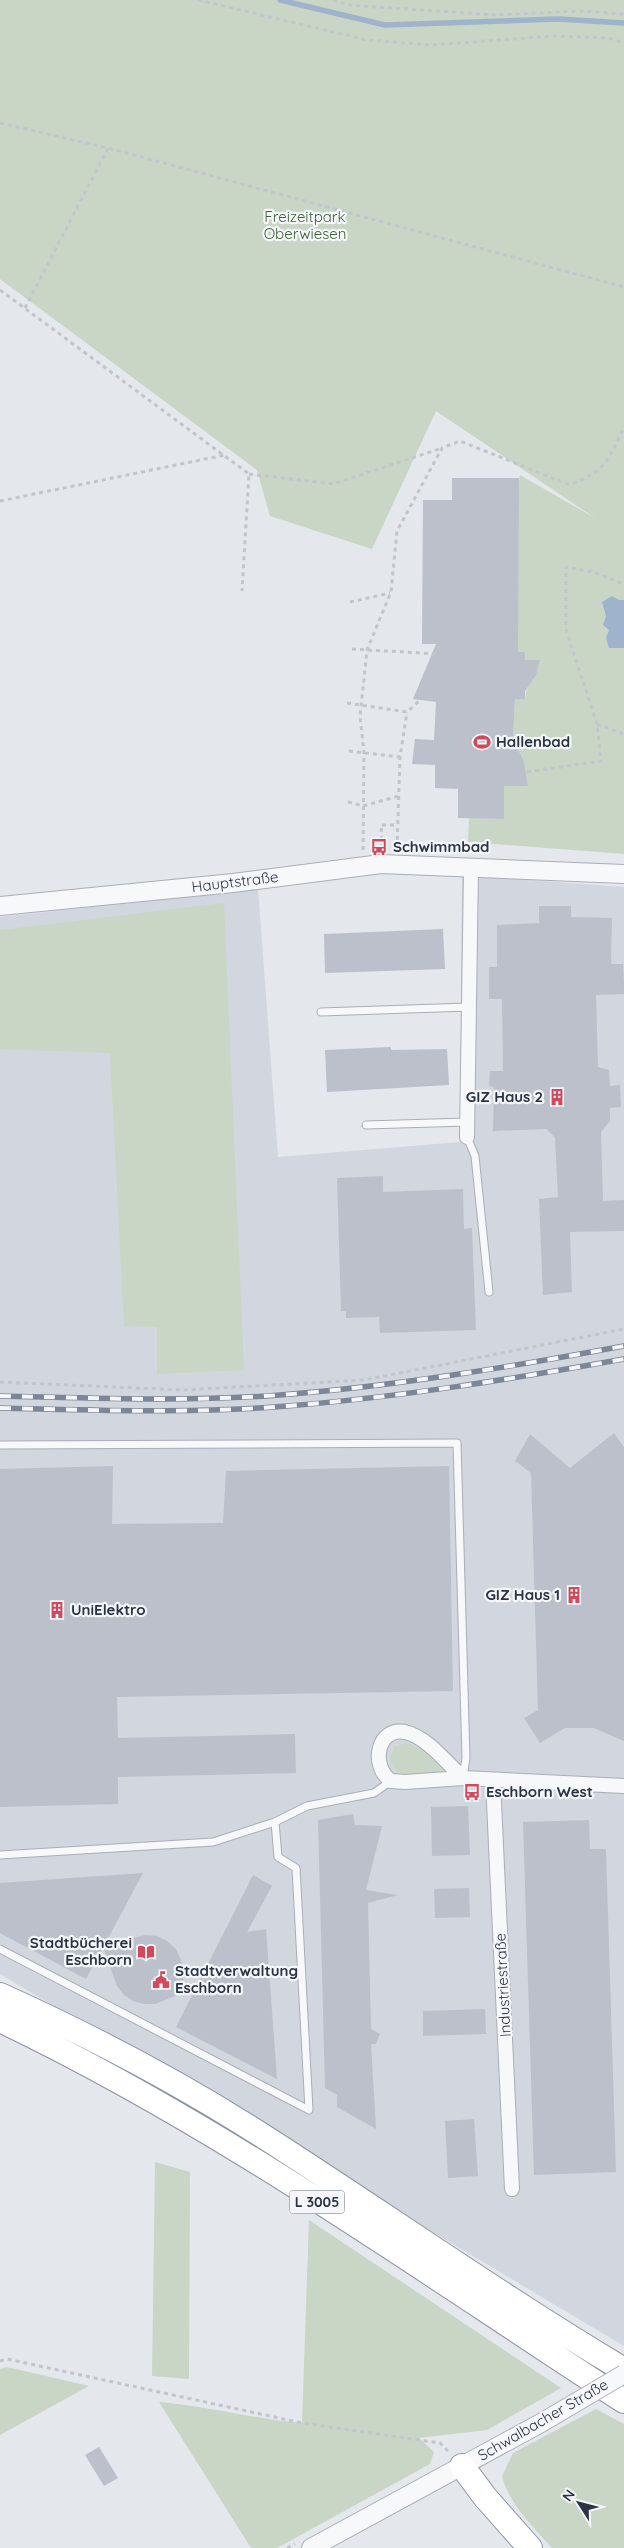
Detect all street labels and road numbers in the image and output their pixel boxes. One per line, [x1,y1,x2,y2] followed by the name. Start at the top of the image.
[191,867,279,896] street label: Hauptstraße
[490,1932,515,2038] street label: Industriestraße
[290,2190,344,2214] road number: L 3005
[474,2375,611,2465] street label: Schwalbacher Straße

